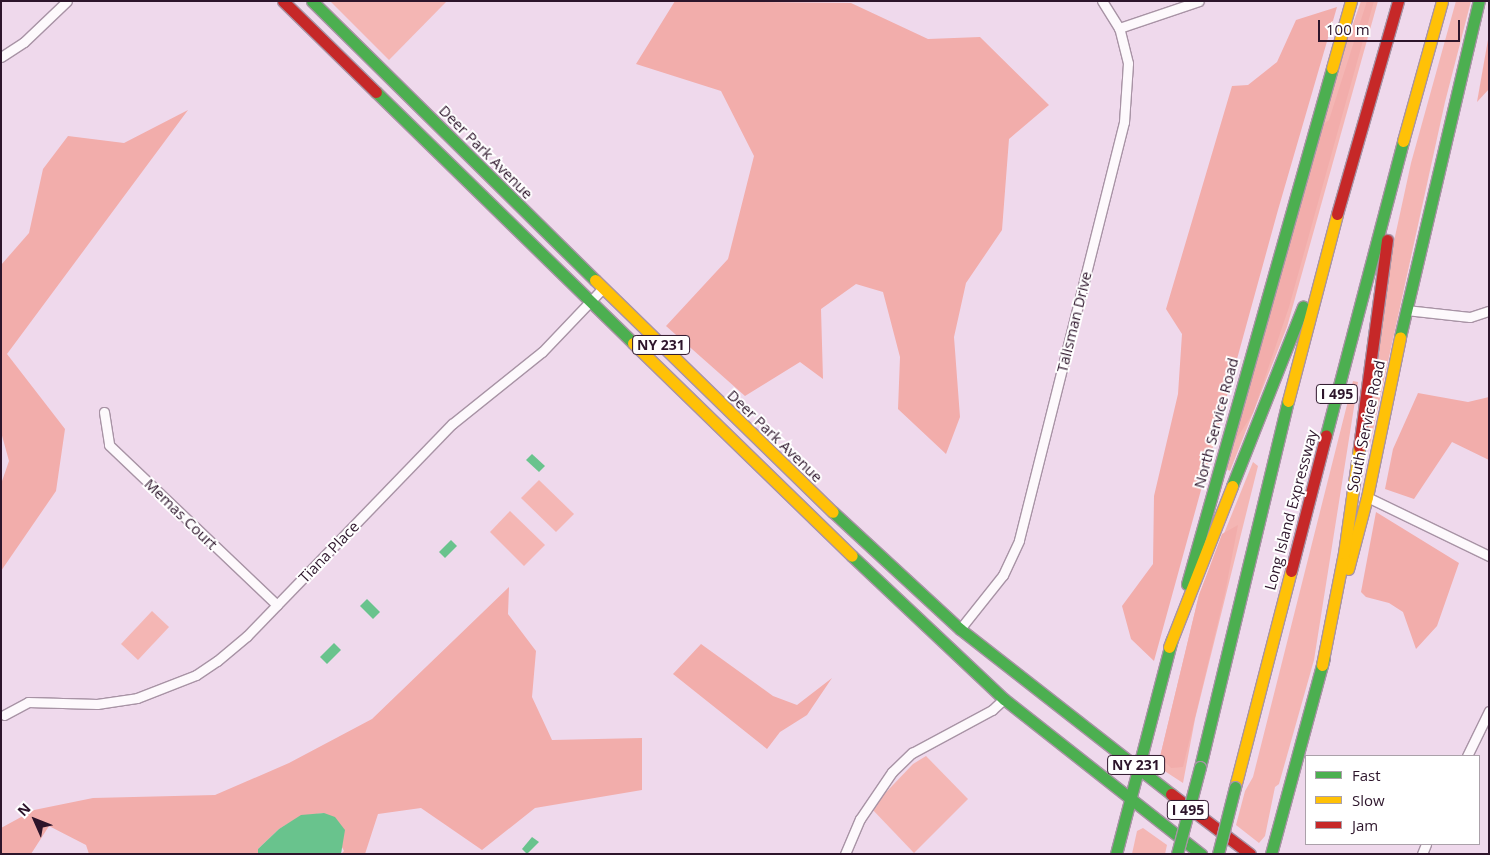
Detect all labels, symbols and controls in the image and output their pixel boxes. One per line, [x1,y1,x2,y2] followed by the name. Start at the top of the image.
[1320,10,1462,42] scale bar
[1326,19,1370,39] text: 100 m
[435,101,537,203] street label: Deer Park Avenue
[1053,270,1095,374] street label: Talisman Drive
[631,334,691,356] road number: NY 231
[1190,356,1242,490] street label: North Service Road
[1343,358,1389,494] street label: South Service Road
[1316,382,1358,406] road number: I 495
[724,386,826,486] street label: Deer Park Avenue
[1261,428,1321,592] street label: Long Island Expressway
[141,475,221,553] street label: Memas Court
[295,517,363,587] street label: Tiana Place
[1106,754,1166,776] road number: NY 231
[1305,755,1480,845] legend
[1352,765,1381,785] text: Fast
[1352,790,1385,810] text: Slow
[10,795,60,845] north arrow
[1167,798,1209,822] road number: I 495
[13,799,35,820] text: N
[1352,815,1378,835] text: Jam

